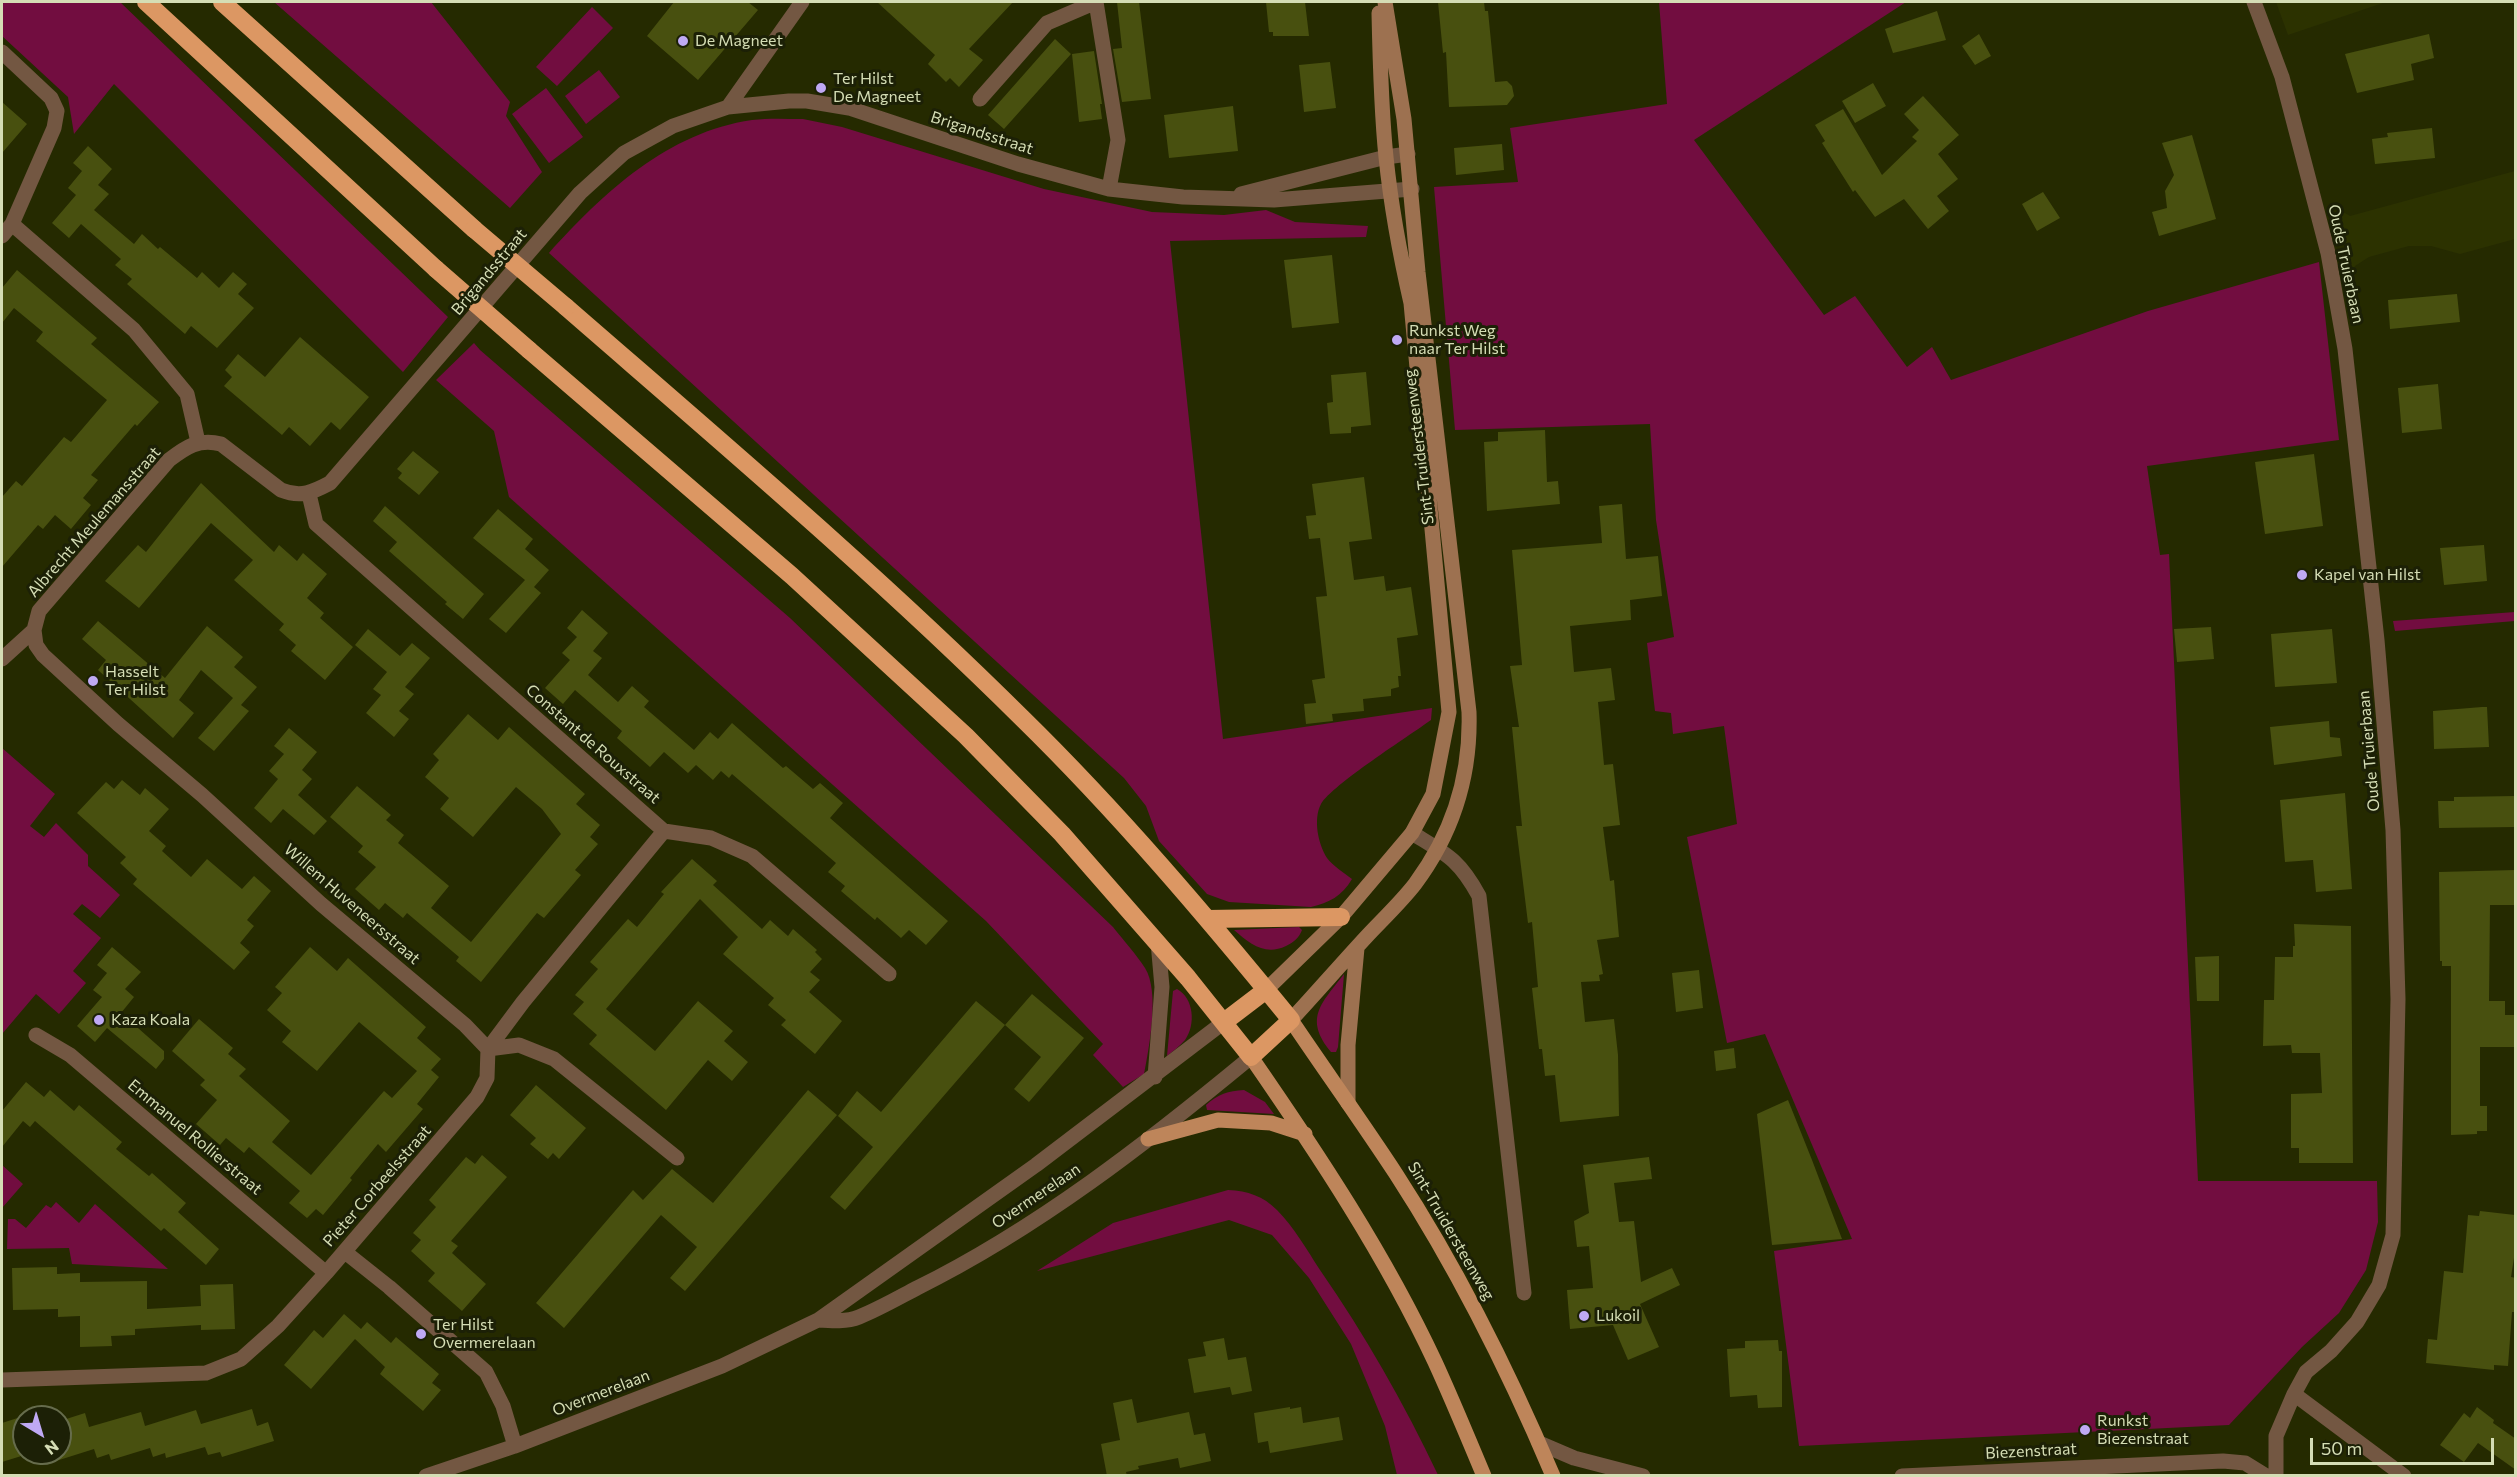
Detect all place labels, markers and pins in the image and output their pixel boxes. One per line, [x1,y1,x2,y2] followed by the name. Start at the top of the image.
[695,31,783,51] place label: De Magneet
[676,34,690,48] marker: De Magneet
[833,69,921,107] place label: Ter Hilst De Magneet
[814,81,828,95] marker: Ter Hilst De Magneet
[1409,321,1505,359] place label: Runkst Weg naar Ter Hilst
[1390,333,1404,347] marker: Runkst Weg naar Ter Hilst
[2314,565,2421,585] place label: Kapel van Hilst
[2295,568,2309,582] marker: Kapel van Hilst
[105,662,166,700] place label: Hasselt Ter Hilst
[86,674,100,688] marker: Hasselt Ter Hilst
[111,1010,190,1030] place label: Kaza Koala
[92,1013,106,1027] marker: Kaza Koala
[1596,1306,1640,1326] place label: Lukoil
[1577,1309,1591,1323] marker: Lukoil
[433,1315,536,1353] place label: Ter Hilst Overmerelaan
[414,1327,428,1341] marker: Ter Hilst Overmerelaan
[2097,1411,2189,1449] place label: Runkst Biezenstraat
[2078,1423,2092,1437] marker: Runkst Biezenstraat

